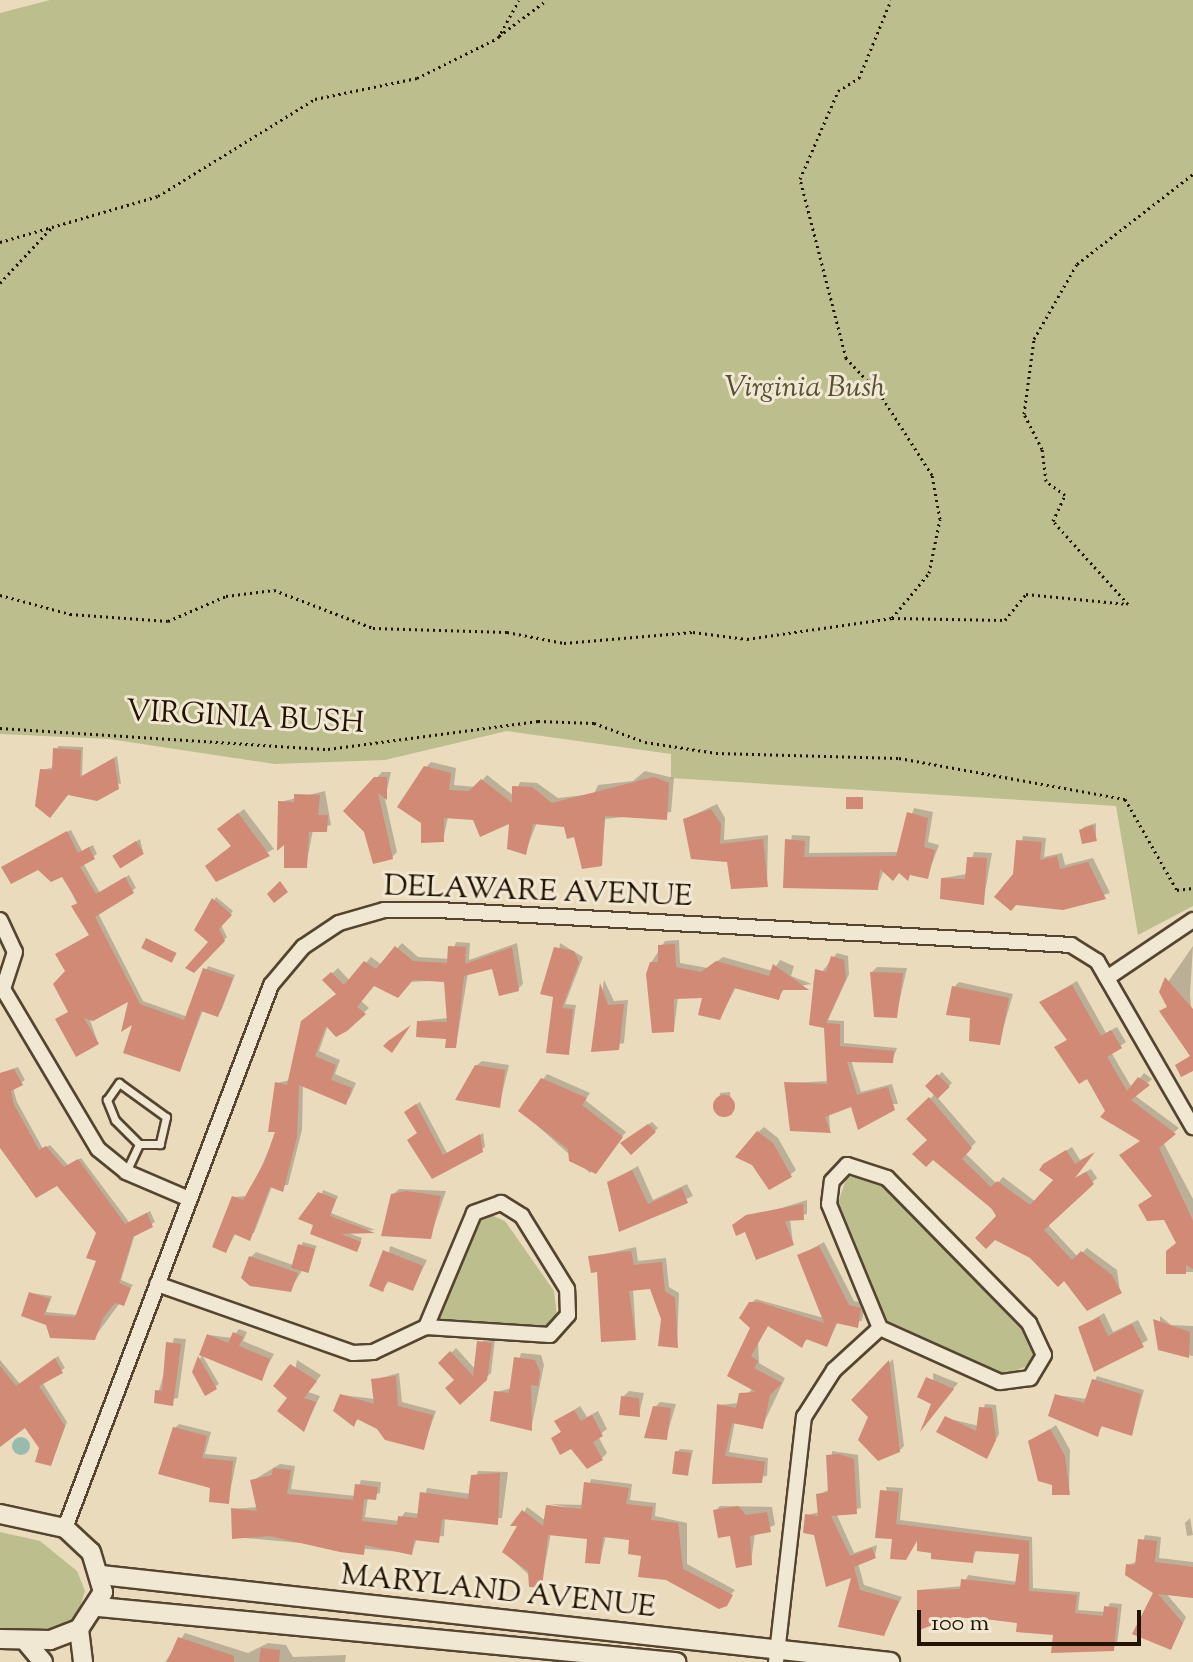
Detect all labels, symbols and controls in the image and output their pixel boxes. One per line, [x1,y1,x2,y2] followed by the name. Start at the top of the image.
[725,371,885,407] park label: Virginia Bush
[125,695,365,743] street label: VIRGINIA BUSH
[383,870,693,916] street label: DELAWARE AVENUE
[339,1559,657,1627] street label: MARYLAND AVENUE
[921,1594,1145,1644] scale bar
[931,1607,989,1641] text: 100 m

